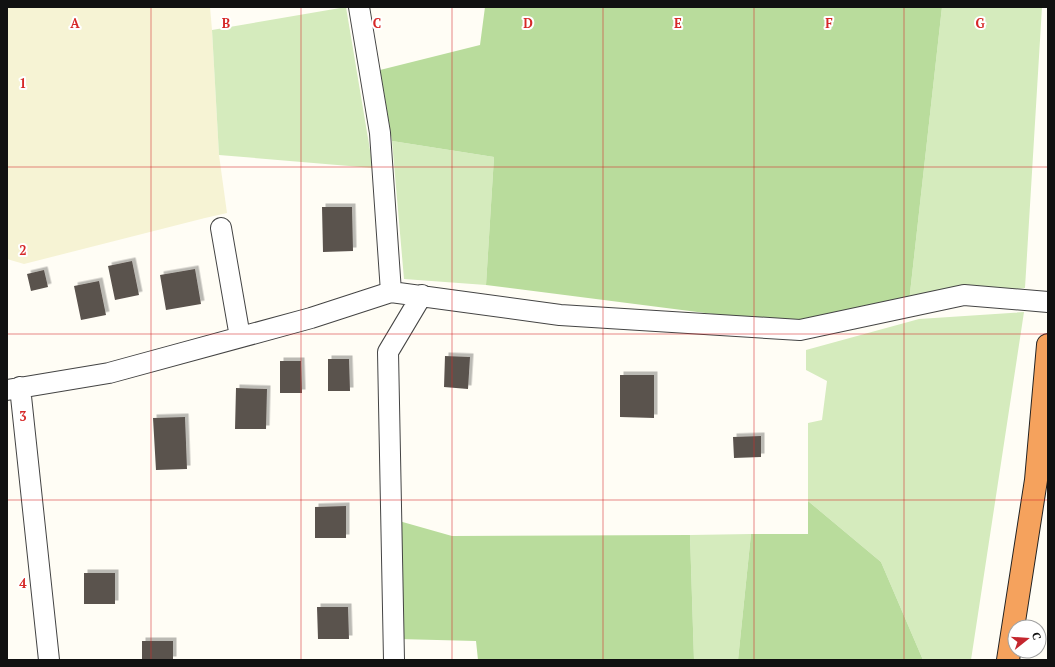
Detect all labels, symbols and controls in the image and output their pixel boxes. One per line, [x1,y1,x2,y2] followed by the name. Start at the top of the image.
[70,14,80,32] text: A
[222,14,230,32] text: B
[373,14,381,32] text: C
[523,14,533,32] text: D
[674,14,682,32] text: E
[825,14,833,32] text: F
[975,14,985,32] text: G
[19,74,27,92] text: 1
[19,241,27,259] text: 2
[19,407,27,425] text: 3
[19,574,27,592] text: 4
[1007,619,1047,659] north arrow
[1029,631,1044,642] text: С

